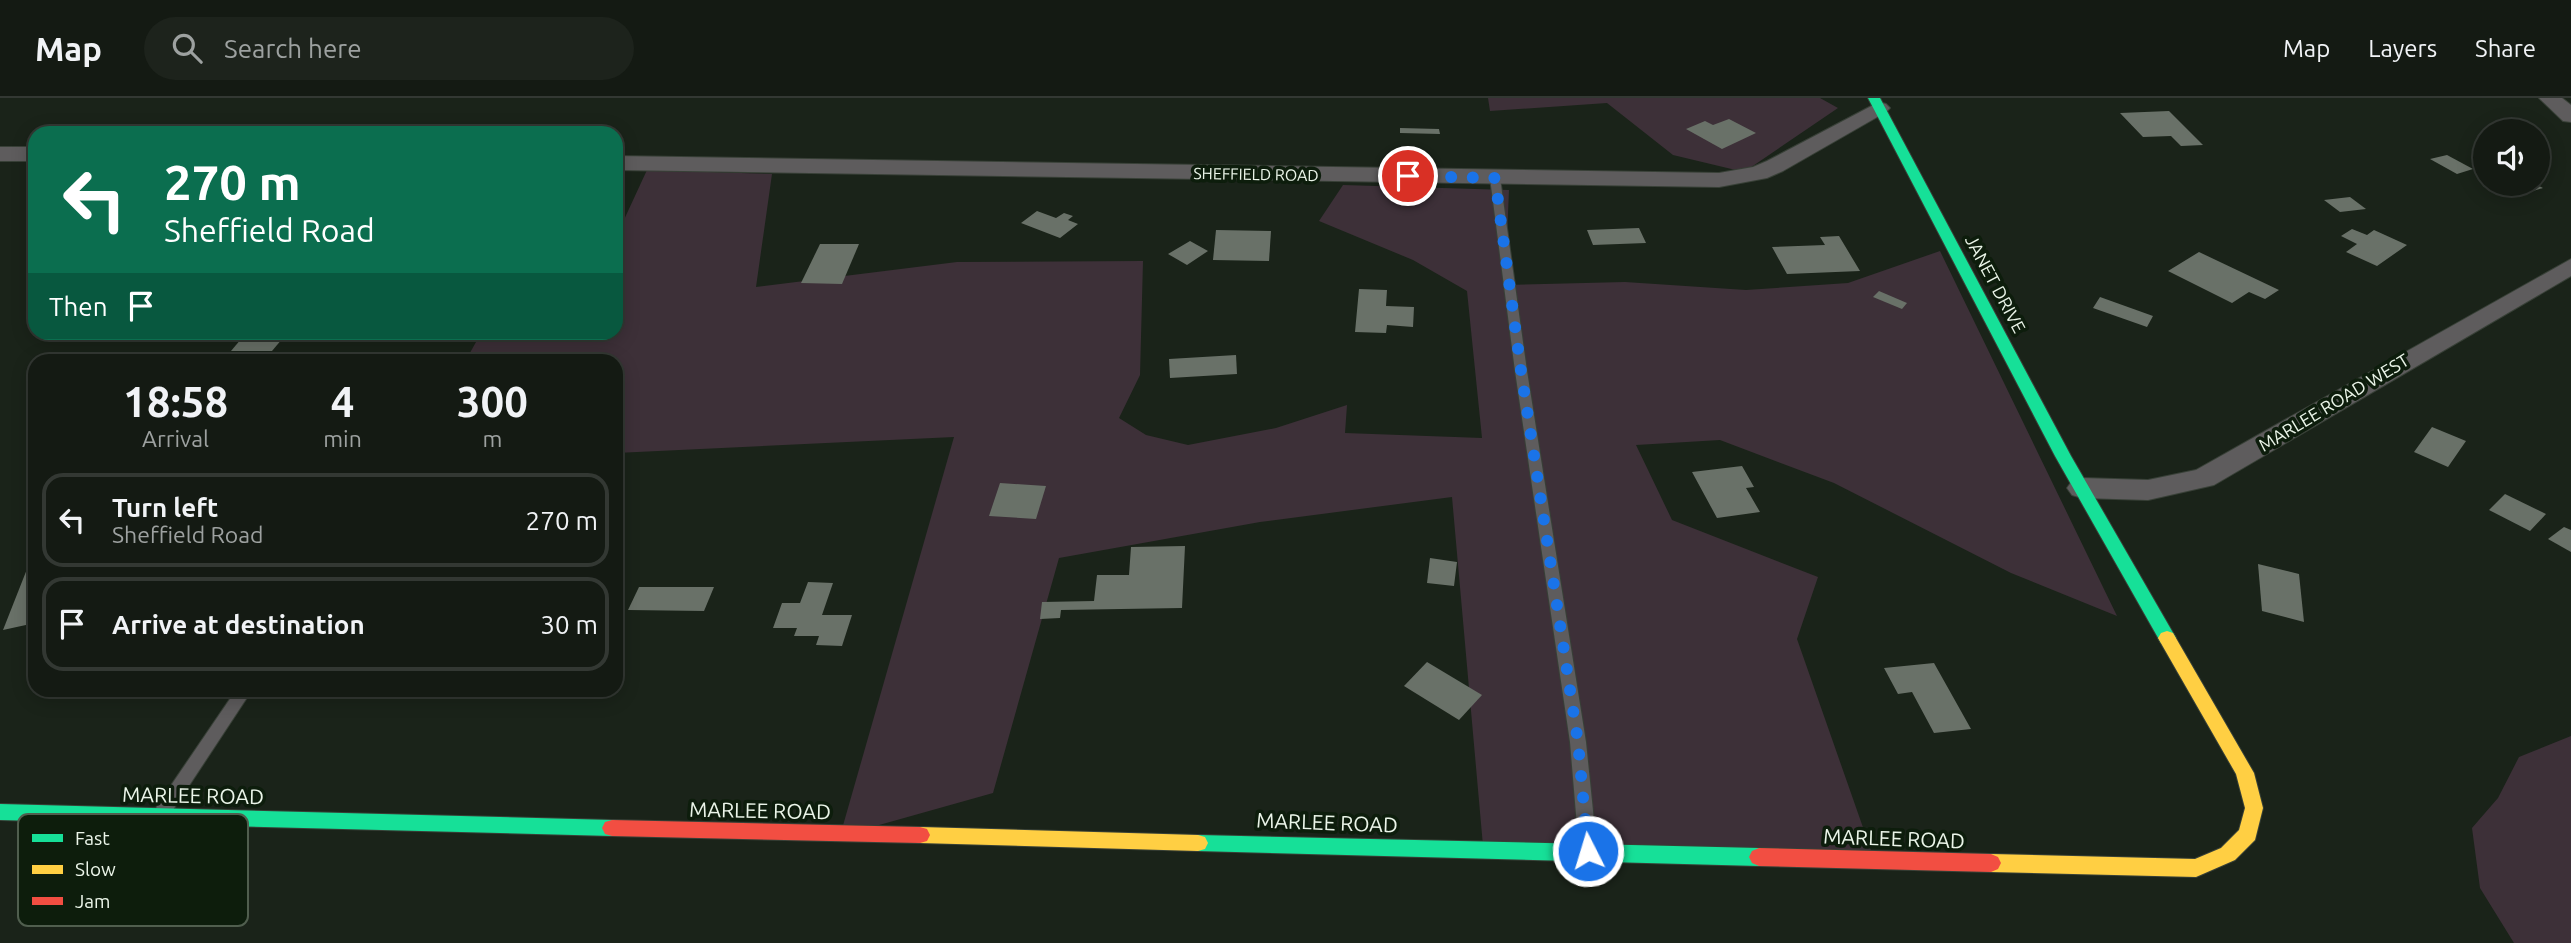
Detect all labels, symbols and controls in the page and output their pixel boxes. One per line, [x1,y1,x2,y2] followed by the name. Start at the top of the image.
[144,17,634,80] search box
[168,29,206,67] icon: search
[35,30,102,67] text: Map
[224,34,362,63] text: Search here
[2283,35,2330,62] text: Map
[2368,35,2437,62] text: Layers
[2475,35,2536,62] text: Share
[2473,119,2550,196] map controls
[2473,119,2550,196] button: sound
[1378,146,1438,206] pin
[49,154,140,245] icon: left
[164,154,301,209] text: 270 m
[1389,157,1427,195] icon: arrive
[1193,164,1319,184] street label: SHEFFIELD ROAD
[164,212,375,248] text: Sheffield Road
[1962,231,2030,336] street label: JANET DRIVE
[122,287,160,325] icon: arrive
[49,292,108,321] text: Then
[2255,349,2412,455] street label: MARLEE ROAD WEST
[123,378,228,425] text: 18:58
[331,378,354,425] text: 4
[457,378,528,425] text: 300
[142,426,209,451] text: Arrival
[323,426,362,451] text: min
[482,426,502,451] text: m
[112,493,218,522] text: Turn left
[53,501,91,539] icon: left
[526,506,598,535] text: 270 m
[112,522,263,547] text: Sheffield Road
[53,605,91,643] icon: arrive
[112,610,365,639] text: Arrive at destination
[540,610,598,639] text: 30 m
[122,782,264,808] street label: MARLEE ROAD
[689,797,831,823] street label: MARLEE ROAD
[1256,808,1398,836] street label: MARLEE ROAD
[18,814,248,926] legend
[1551,814,1625,888] position arrow
[1823,824,1965,852] street label: MARLEE ROAD
[75,827,110,849] text: Fast
[75,858,116,880] text: Slow
[75,890,111,912] text: Jam

